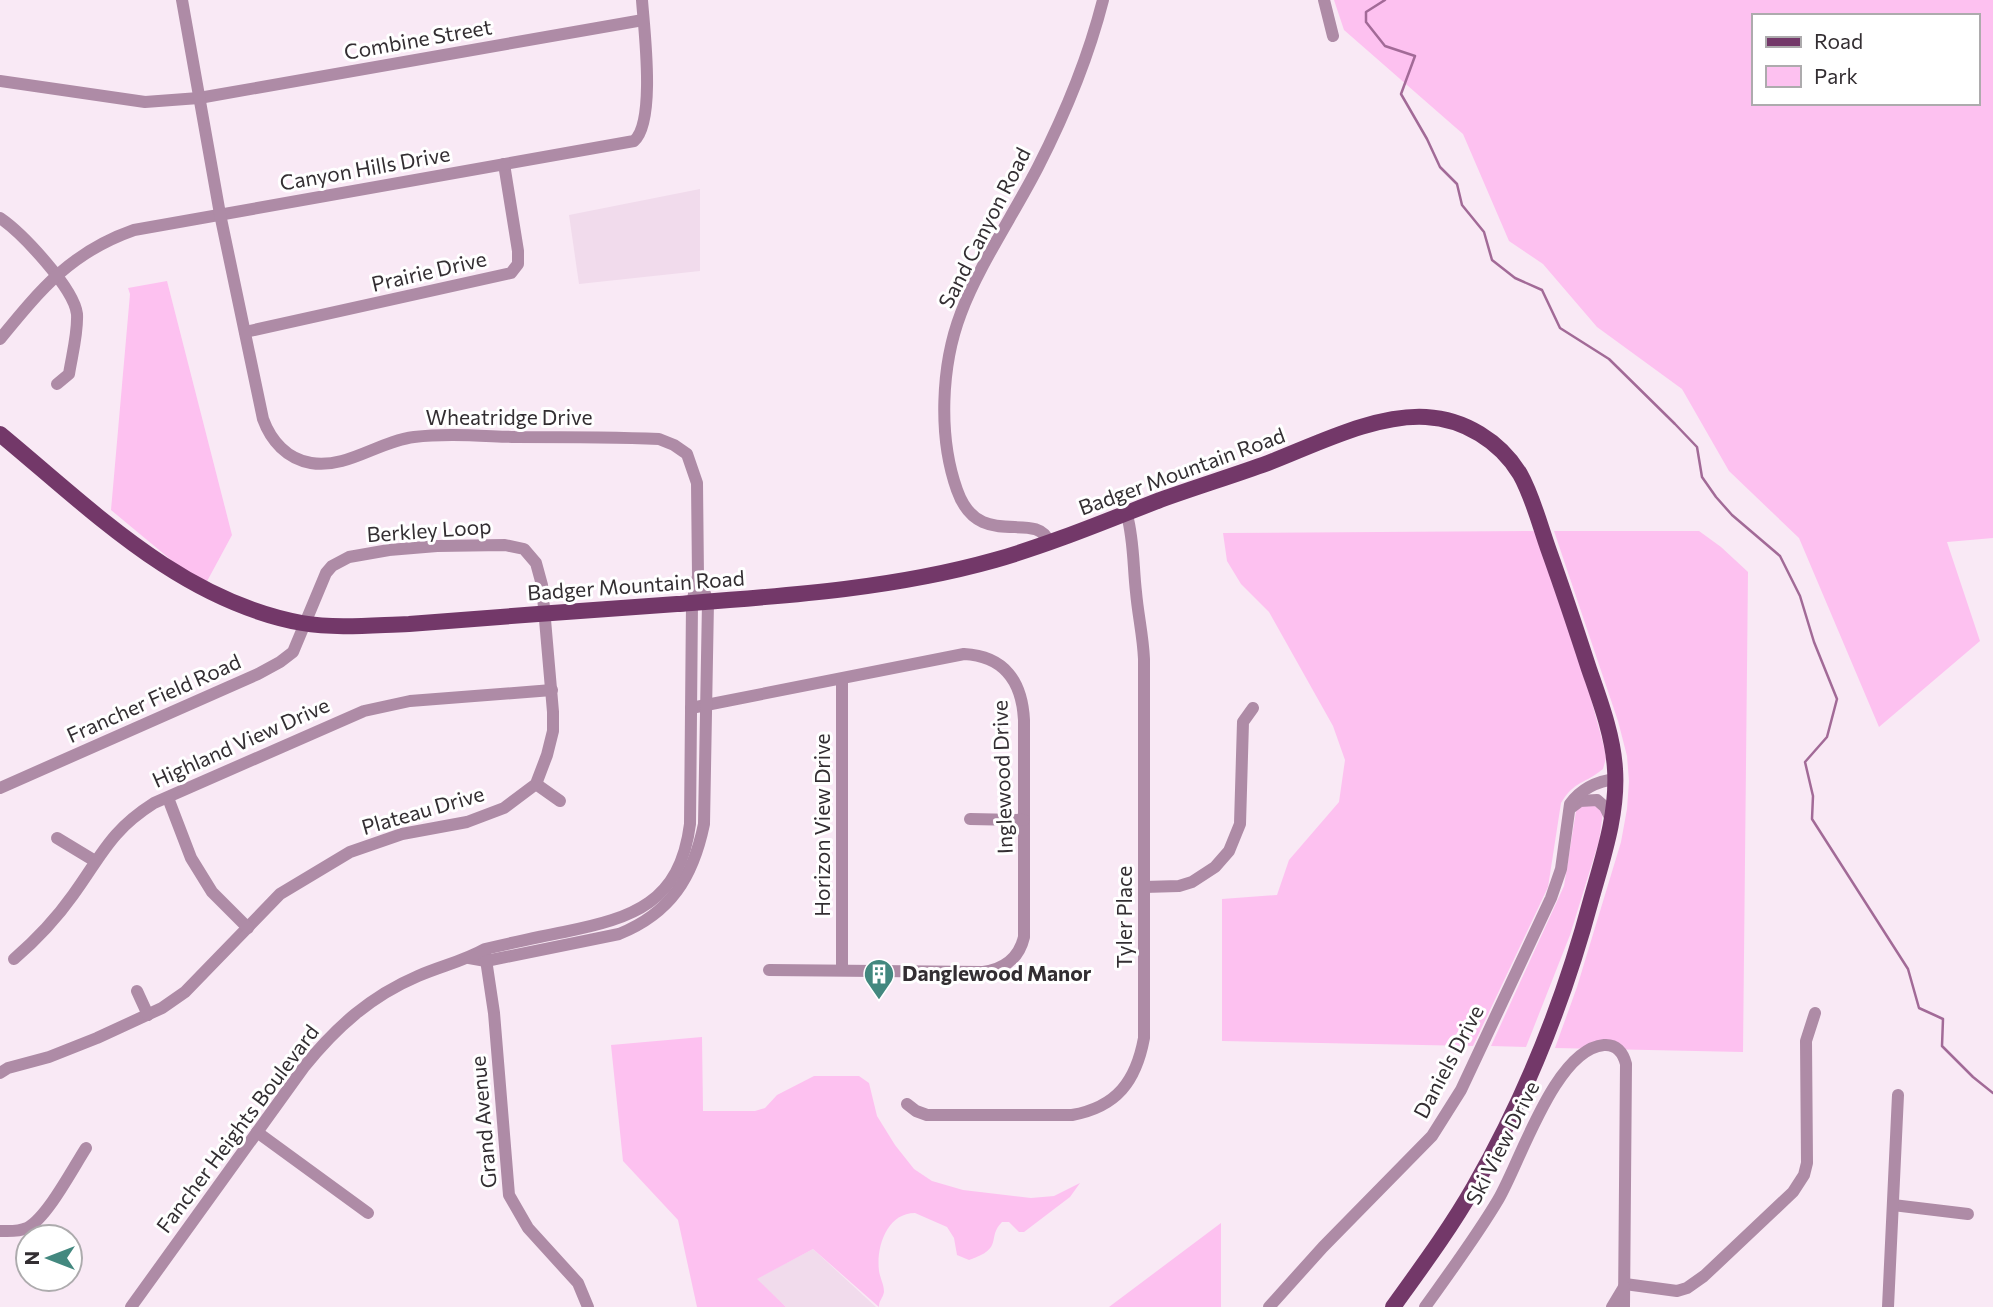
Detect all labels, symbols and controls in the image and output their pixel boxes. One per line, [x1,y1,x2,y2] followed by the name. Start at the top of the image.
[342,13,494,64] street label: Combine Street
[1752,14,1979,105] legend
[1814,28,1863,53] text: Road
[1814,63,1858,88] text: Park
[278,140,452,195] street label: Canyon Hills Drive
[932,143,1035,312] street label: Sand Canyon Road
[369,245,489,296] street label: Prairie Drive
[425,404,593,429] street label: Wheatridge Drive
[1075,422,1288,520] street label: Badger Mountain Road
[366,513,492,546] street label: Berkley Loop
[526,564,745,605] street label: Badger Mountain Road
[62,648,244,747] street label: Francher Field Road
[148,691,333,792] street label: Highland View Drive
[986,700,1017,854] street label: Inglewood Drive
[809,733,834,917] street label: Horizon View Drive
[358,780,487,839] street label: Plateau Drive
[1111,866,1136,968] street label: Tyler Place
[862,957,896,1001] building icon: Danglewood Manor
[902,960,1092,985] place label: Danglewood Manor
[1407,1000,1488,1122] street label: Daniels Drive
[150,1019,323,1237] street label: Fancher Heights Boulevard
[464,1055,501,1189] street label: Grand Avenue
[1460,1076,1544,1208] street label: Ski View Drive
[14,1223,84,1293] north arrow
[20,1251,43,1265] text: N

